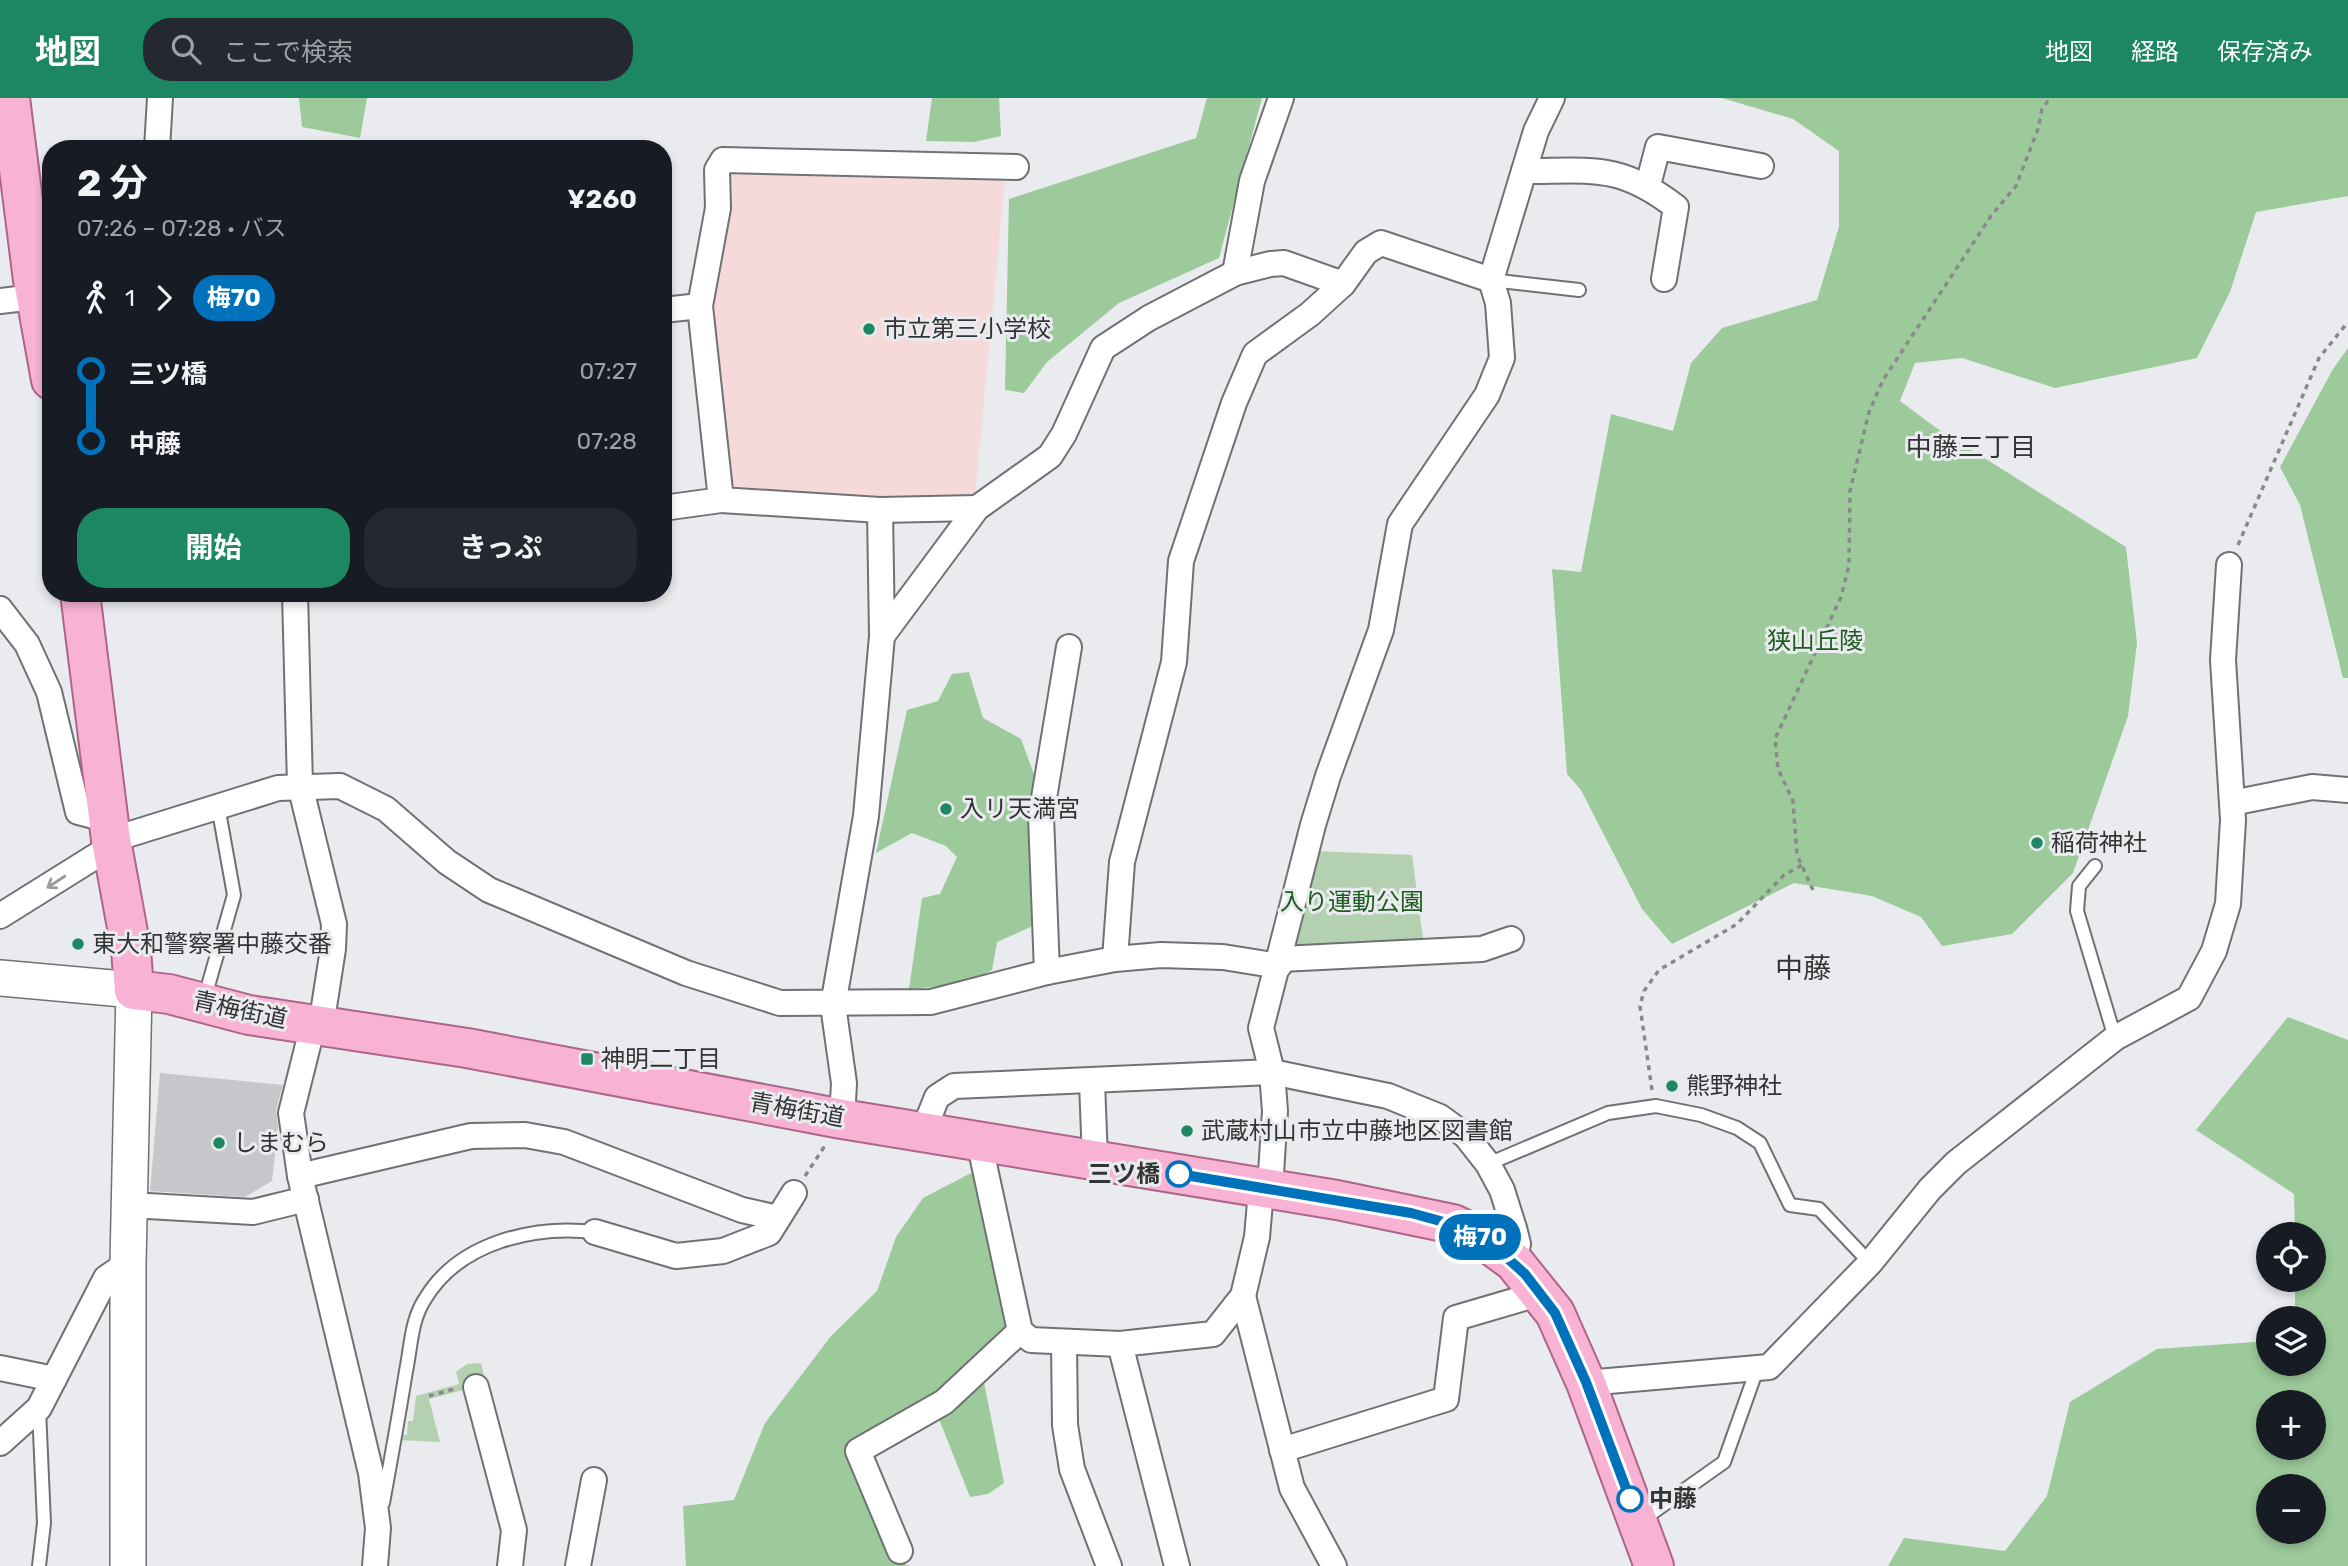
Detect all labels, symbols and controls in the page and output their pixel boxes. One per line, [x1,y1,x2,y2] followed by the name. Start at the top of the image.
[143,18,633,81] search box
[167,30,205,68] icon: search
[35,32,101,71] text: 地図
[223,37,353,68] text: ここで検索
[2045,38,2093,66] text: 地図
[2131,38,2179,66] text: 経路
[2217,38,2313,66] text: 保存済み
[77,160,148,206] text: 2 分
[568,184,637,215] text: ¥260
[77,214,286,242] text: 07:26 – 07:28 · バス
[77,279,115,317] icon: walk
[145,279,183,317] icon: forward
[125,284,135,312] text: 1
[207,284,261,312] text: 梅70
[883,315,1051,343] place label: 市立第三小学校
[861,321,877,337] marker: 市立第三小学校
[579,357,637,385] text: 07:27
[129,359,207,390] text: 三ツ橋
[577,427,637,455] text: 07:28
[129,429,181,460] text: 中藤
[1906,432,2036,463] district label: 中藤三丁目
[77,508,350,588] button: 開始
[364,508,637,588] button: きっぷ
[1767,627,1863,655] park label: 狭山丘陵
[960,795,1080,823] place label: 入リ天満宮
[938,801,954,817] marker: 入リ天満宮
[2051,829,2147,857] place label: 稲荷神社
[2029,835,2045,851] marker: 稲荷神社
[47,875,67,889] one-way arrow
[1280,888,1424,916] park label: 入り運動公園
[92,930,332,958] place label: 東大和警察署中藤交番
[70,936,86,952] marker: 東大和警察署中藤交番
[1775,952,1831,985] district label: 中藤
[190,986,290,1034] street label: 青梅街道
[601,1045,721,1073] place label: 神明二丁目
[579,1051,595,1067] marker: 神明二丁目
[1686,1072,1782,1100] place label: 熊野神社
[1664,1078,1680,1094] marker: 熊野神社
[747,1088,847,1132] street label: 青梅街道
[1201,1117,1513,1145] place label: 武蔵村山市立中藤地区図書館
[1179,1123,1195,1139] marker: 武蔵村山市立中藤地区図書館
[233,1129,329,1157] place label: しまむら
[211,1135,227,1151] marker: しまむら
[1088,1160,1160,1188] place label: 三ツ橋
[1166,1161,1192,1187] marker: 三ツ橋
[1440,1214,1520,1260] line badge: 梅70
[2256,1222,2326,1544] map controls
[2256,1222,2326,1292] button: locate
[1453,1223,1507,1251] text: 梅70
[2256,1306,2326,1376] button: layers
[2256,1390,2326,1460] button: +
[2256,1474,2326,1544] button: −
[1649,1485,1697,1513] place label: 中藤
[1617,1486,1643,1512] marker: 中藤

